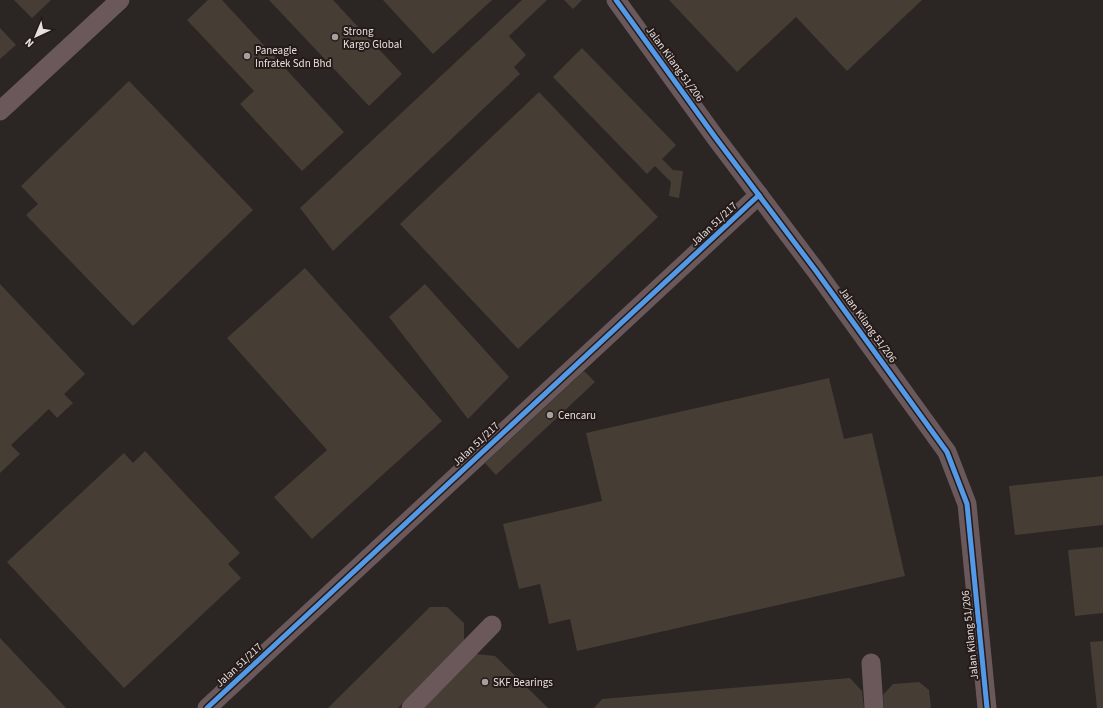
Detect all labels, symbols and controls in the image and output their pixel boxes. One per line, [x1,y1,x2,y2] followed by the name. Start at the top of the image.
[16,16,56,56] north arrow
[643,23,708,105] street label: Jalan Kilang 51/206
[343,24,402,52] place label: Strong Kargo Global
[330,32,340,42] marker: Strong Kargo Global
[22,35,37,51] text: N
[255,43,332,71] place label: Paneagle Infratek Sdn Bhd
[242,51,252,61] marker: Paneagle Infratek Sdn Bhd
[687,199,741,249] street label: Jalan 51/217
[836,284,901,366] street label: Jalan Kilang 51/206
[558,408,596,423] place label: Cencaru
[545,410,555,420] marker: Cencaru
[449,419,503,469] street label: Jalan 51/217
[958,589,982,680] street label: Jalan Kilang 51/206
[212,640,266,690] street label: Jalan 51/217
[493,675,553,690] place label: SKF Bearings
[480,677,490,687] marker: SKF Bearings

